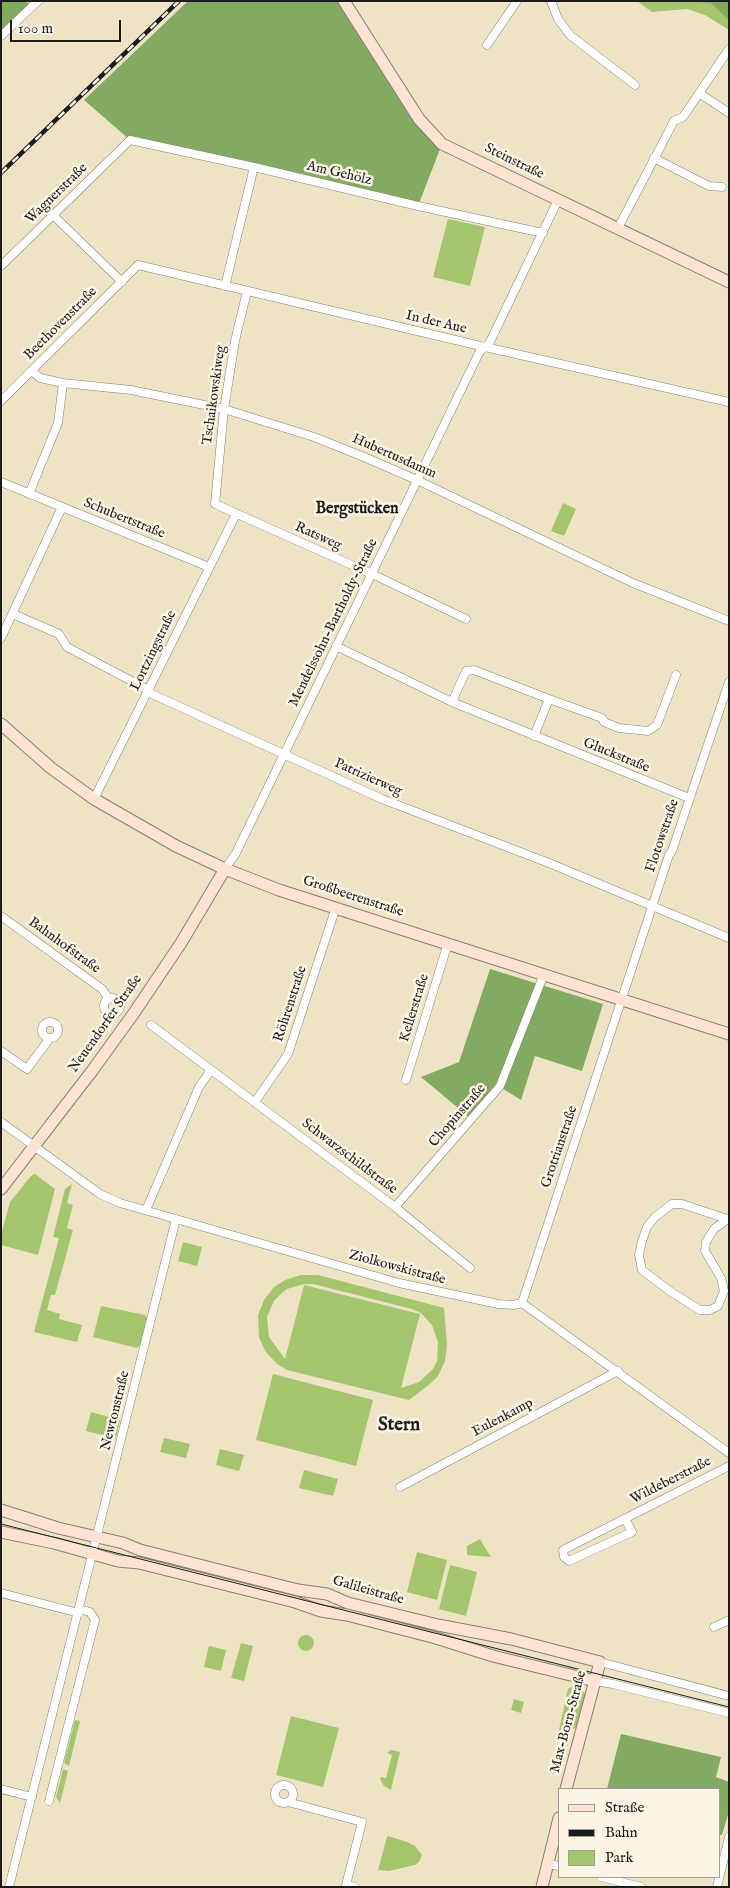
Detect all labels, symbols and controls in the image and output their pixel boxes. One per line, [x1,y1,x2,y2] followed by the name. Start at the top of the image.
[12,10,124,42] scale bar
[18,19,53,38] text: 100 m
[481,140,547,184] street label: Steinstraße
[305,158,373,190] street label: Am Gehölz
[22,160,92,228] street label: Wagnerstraße
[21,284,101,364] street label: Beethovenstraße
[404,308,468,338] street label: In der Aue
[200,344,230,446] street label: Tschaikowskiweg
[349,431,439,483] street label: Hubertusdamm
[81,495,167,543] street label: Schubertstraße
[315,500,399,520] district label: Bergstücken
[292,519,344,555] street label: Ratsweg
[286,536,382,710] street label: Mendelssohn-Bartholdy-Straße
[127,608,181,694] street label: Lortzingstraße
[580,735,652,777] street label: Gluckstraße
[331,756,405,800] street label: Patrizierweg
[643,797,683,875] street label: Flotowstraße
[300,873,406,921] street label: Großbeerenstraße
[25,914,103,978] street label: Bahnhofstraße
[271,964,311,1044] street label: Röhrenstraße
[66,972,146,1076] street label: Neuendorfer Straße
[397,972,433,1044] street label: Kellerstraße
[426,1081,490,1151] street label: Chopinstraße
[538,1104,582,1190] street label: Grotrianstraße
[298,1116,400,1198] street label: Schwarzschildstraße
[347,1247,447,1289] street label: Ziolkowskistraße
[98,1369,134,1453] street label: Newtonstraße
[470,1395,536,1441] street label: Eulenkamp
[378,1415,420,1437] district label: Stern
[628,1453,714,1509] street label: Wildeberstraße
[330,1573,406,1609] street label: Galileistraße
[547,1669,591,1775] street label: Max-Born-Straße
[558,1788,720,1878] legend
[605,1798,644,1817] text: Straße
[605,1823,637,1842] text: Bahn
[605,1848,634,1867] text: Park

